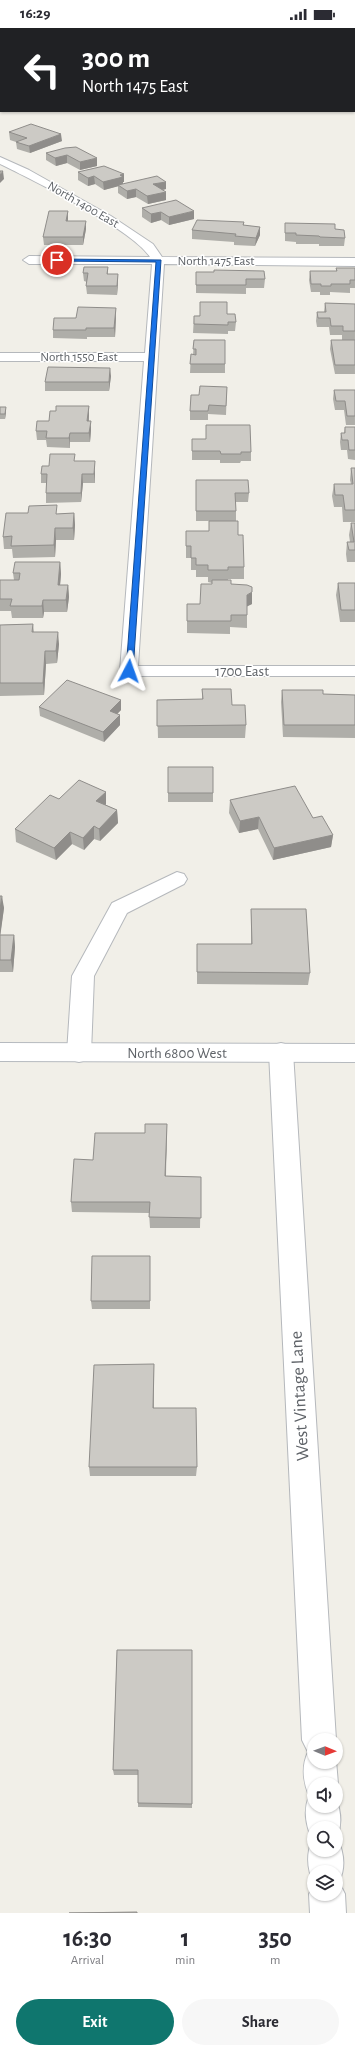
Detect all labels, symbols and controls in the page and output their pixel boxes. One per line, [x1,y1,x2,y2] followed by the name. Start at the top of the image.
[20,6,50,21] text: 16:29
[16,44,68,96] icon: left
[82,45,150,73] text: 300 m
[82,78,188,96] text: North 1475 East
[45,179,121,231] street label: North 1400 East
[40,243,74,277] pin
[46,249,68,271] icon: arrive
[178,255,254,268] street label: North 1475 East
[40,351,118,364] street label: North 1550 East
[108,650,150,692] position arrow
[215,664,269,679] street label: 1700 East
[127,1046,227,1061] street label: North 6800 West
[288,1331,312,1461] street label: West Vintage Lane
[307,1733,343,1769] north arrow
[307,1733,343,1901] map controls
[307,1777,343,1813] button: sound
[307,1821,343,1857] button: search
[307,1865,343,1901] button: layers
[63,1927,112,1951] text: 16:30
[181,1927,190,1951] text: 1
[259,1927,292,1951] text: 350
[71,1954,104,1967] text: Arrival
[175,1954,195,1967] text: min
[270,1954,280,1967] text: m
[16,1999,174,2045] button: Exit
[182,1999,339,2045] button: Share

